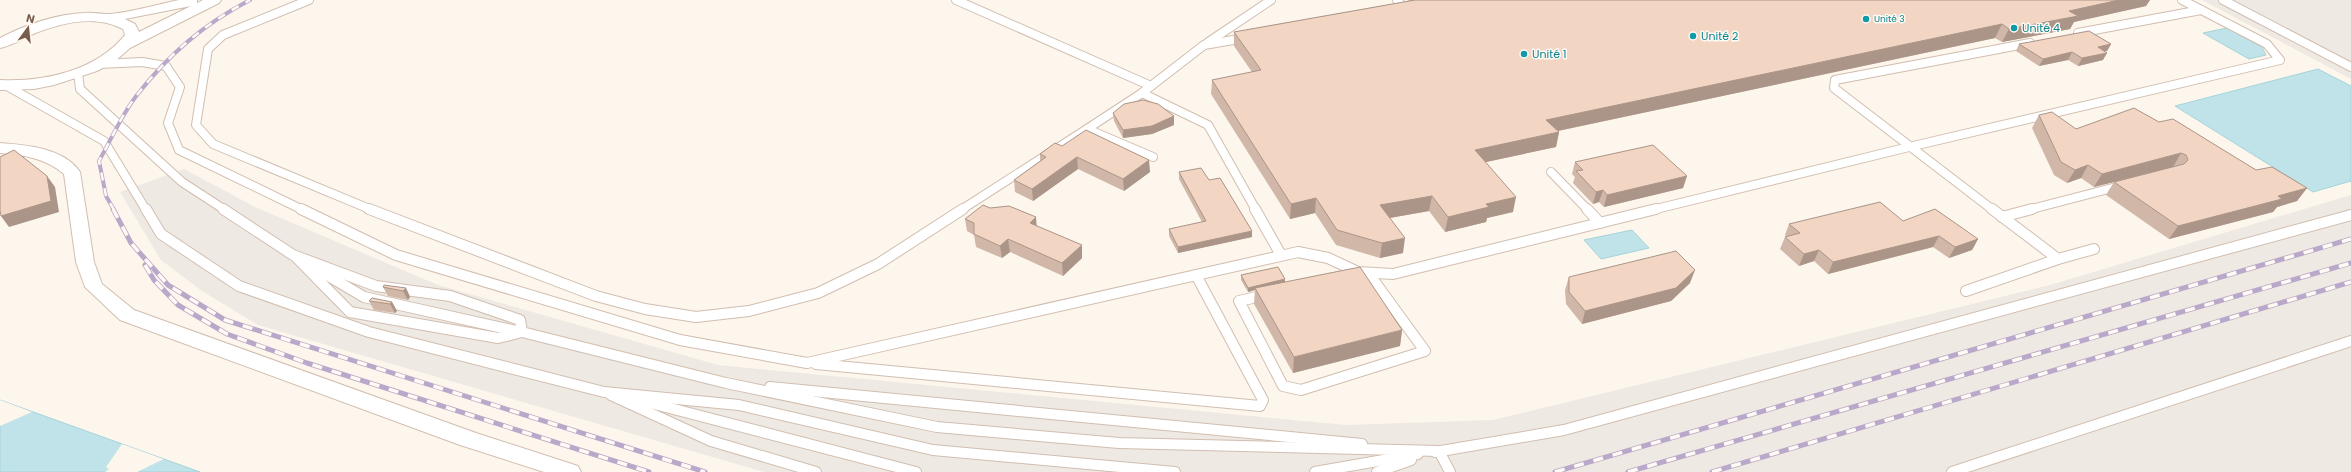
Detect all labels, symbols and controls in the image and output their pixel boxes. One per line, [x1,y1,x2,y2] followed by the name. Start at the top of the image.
[8,8,48,48] north arrow
[25,10,37,27] text: N
[1874,13,1905,25] place label: Unité 3
[1861,14,1871,24] marker: Unité 3
[2022,20,2060,36] place label: Unité 4
[2009,23,2019,33] marker: Unité 4
[1701,28,1738,44] place label: Unité 2
[1688,31,1698,41] marker: Unité 2
[1532,46,1566,62] place label: Unité 1
[1519,49,1529,59] marker: Unité 1

